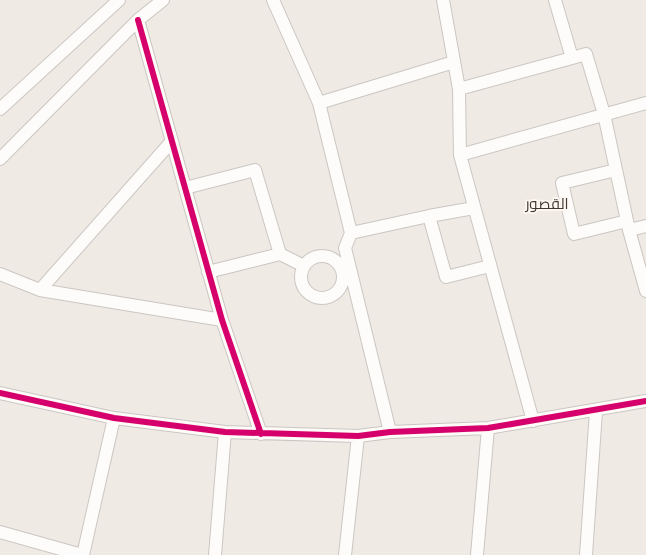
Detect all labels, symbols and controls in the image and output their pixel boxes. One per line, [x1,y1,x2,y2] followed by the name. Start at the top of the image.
[524,194,569,213] district label: القصور

